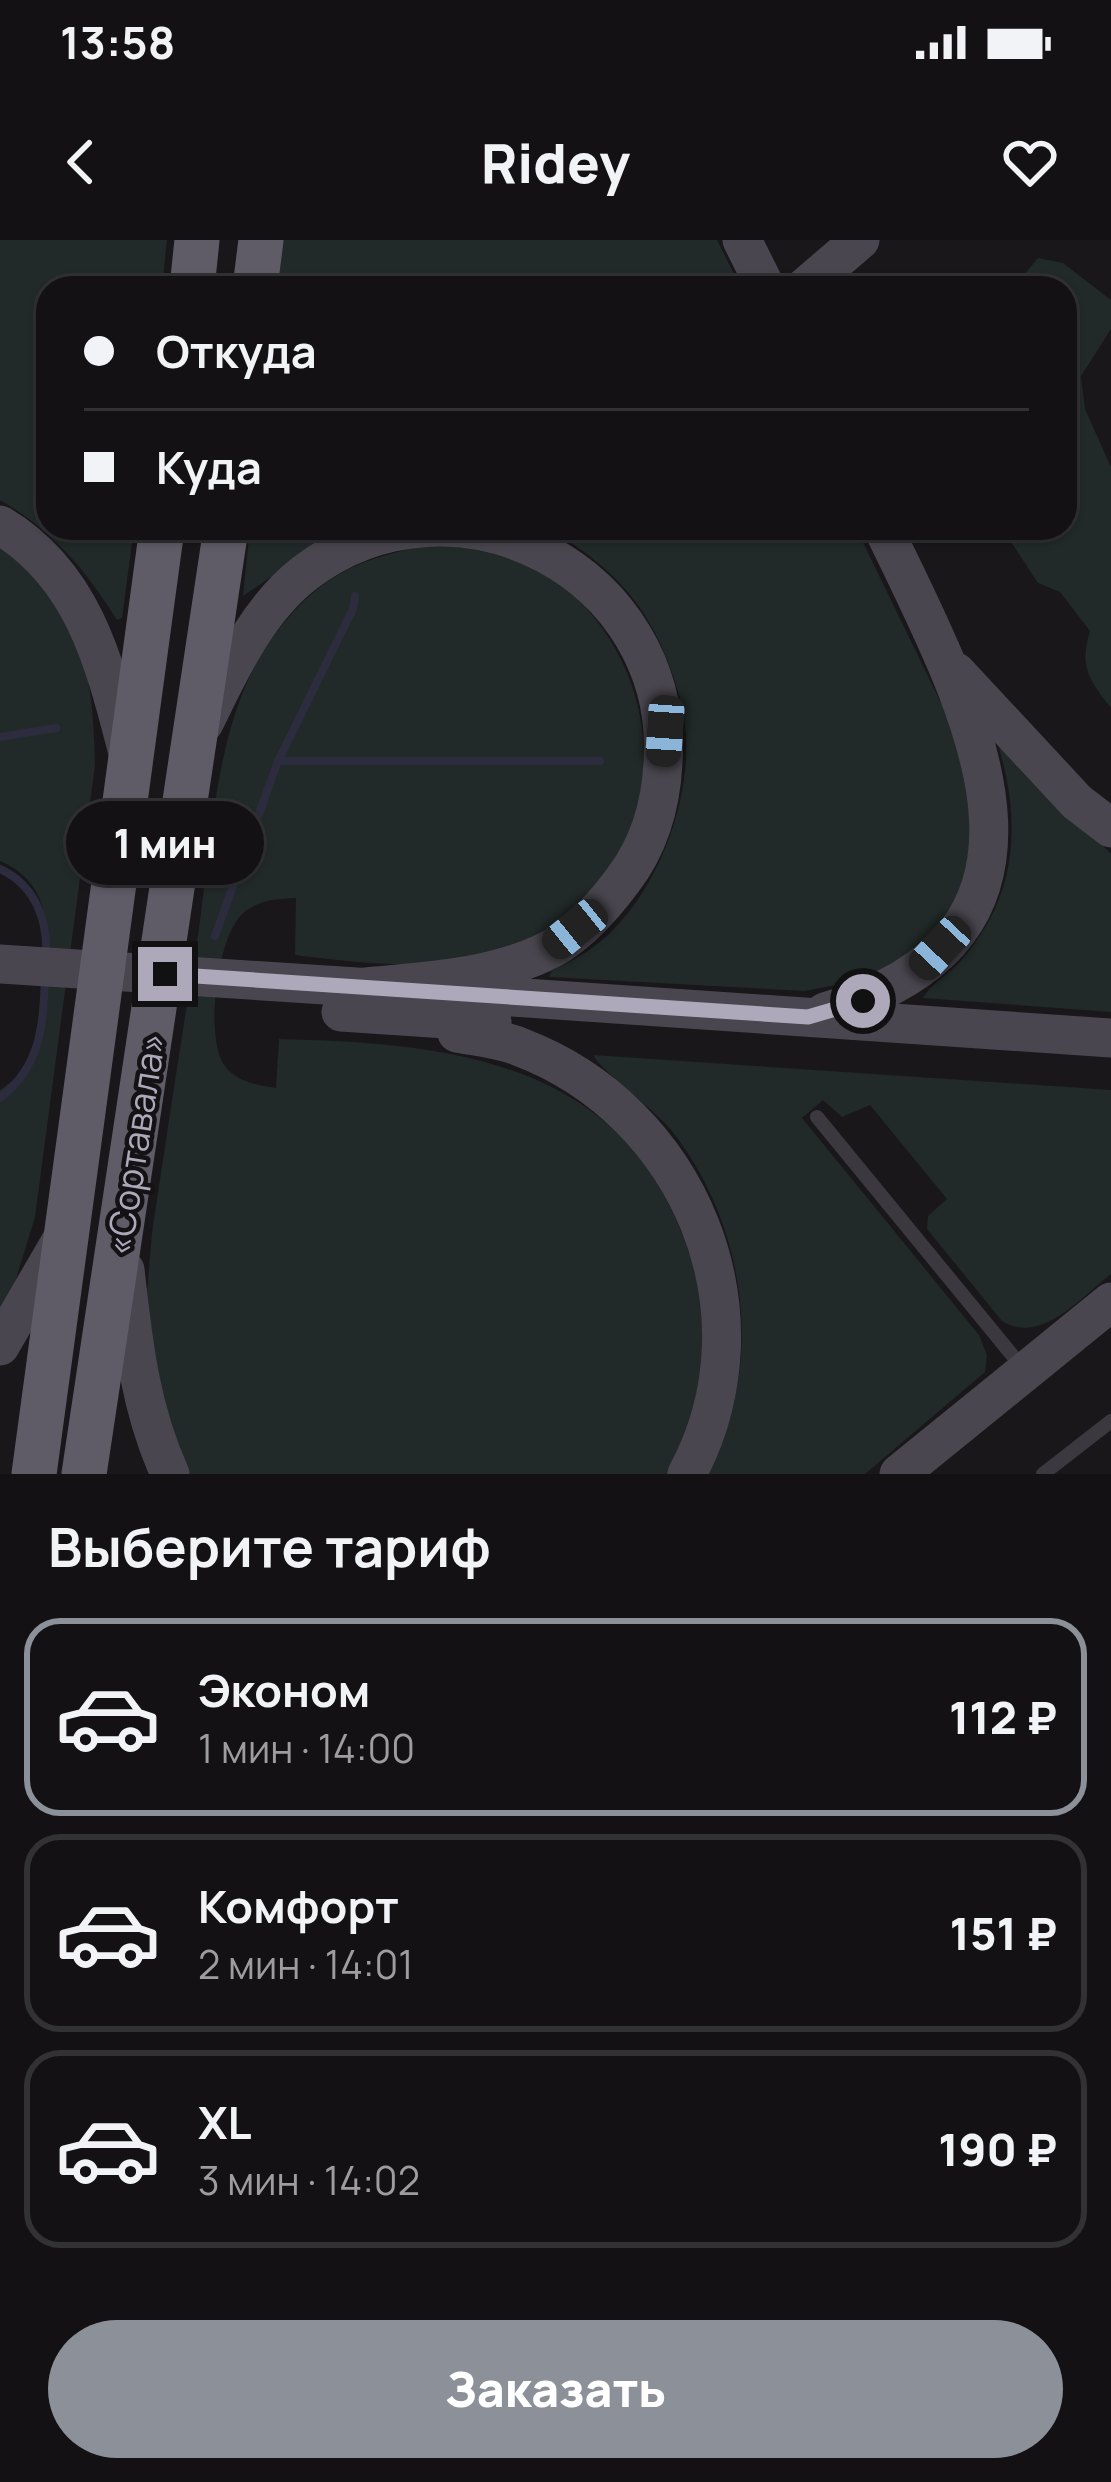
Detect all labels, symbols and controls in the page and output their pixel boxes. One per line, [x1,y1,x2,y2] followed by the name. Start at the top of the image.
[60,11,175,73] text: 13:58
[481,125,630,199] text: Ridey
[48,129,114,195] icon: back
[997,129,1063,195] icon: heart
[156,320,317,382] text: Откуда
[156,436,262,498] text: Куда
[645,694,685,768] car
[66,800,264,884] callout: 1 мин
[113,816,217,870] text: 1 мин
[536,892,614,966] car
[902,909,978,987] car
[138,947,192,1001] route end
[836,974,890,1028] route start
[93,1029,177,1259] street label: «Сортавала»
[48,1509,491,1583] text: Выберите тариф
[198,1659,370,1721] text: Эконом
[54,1663,162,1771] icon: car
[949,1686,1057,1748] text: 112 ₽
[198,1721,415,1775] text: 1 мин · 14:00
[198,1875,399,1937] text: Комфорт
[54,1879,162,1987] icon: car
[950,1902,1057,1964] text: 151 ₽
[198,1937,414,1991] text: 2 мин · 14:01
[198,2091,252,2153] text: XL
[54,2095,162,2203] icon: car
[938,2118,1057,2180] text: 190 ₽
[198,2153,420,2207] text: 3 мин · 14:02
[48,2320,1063,2458] button: Заказать

